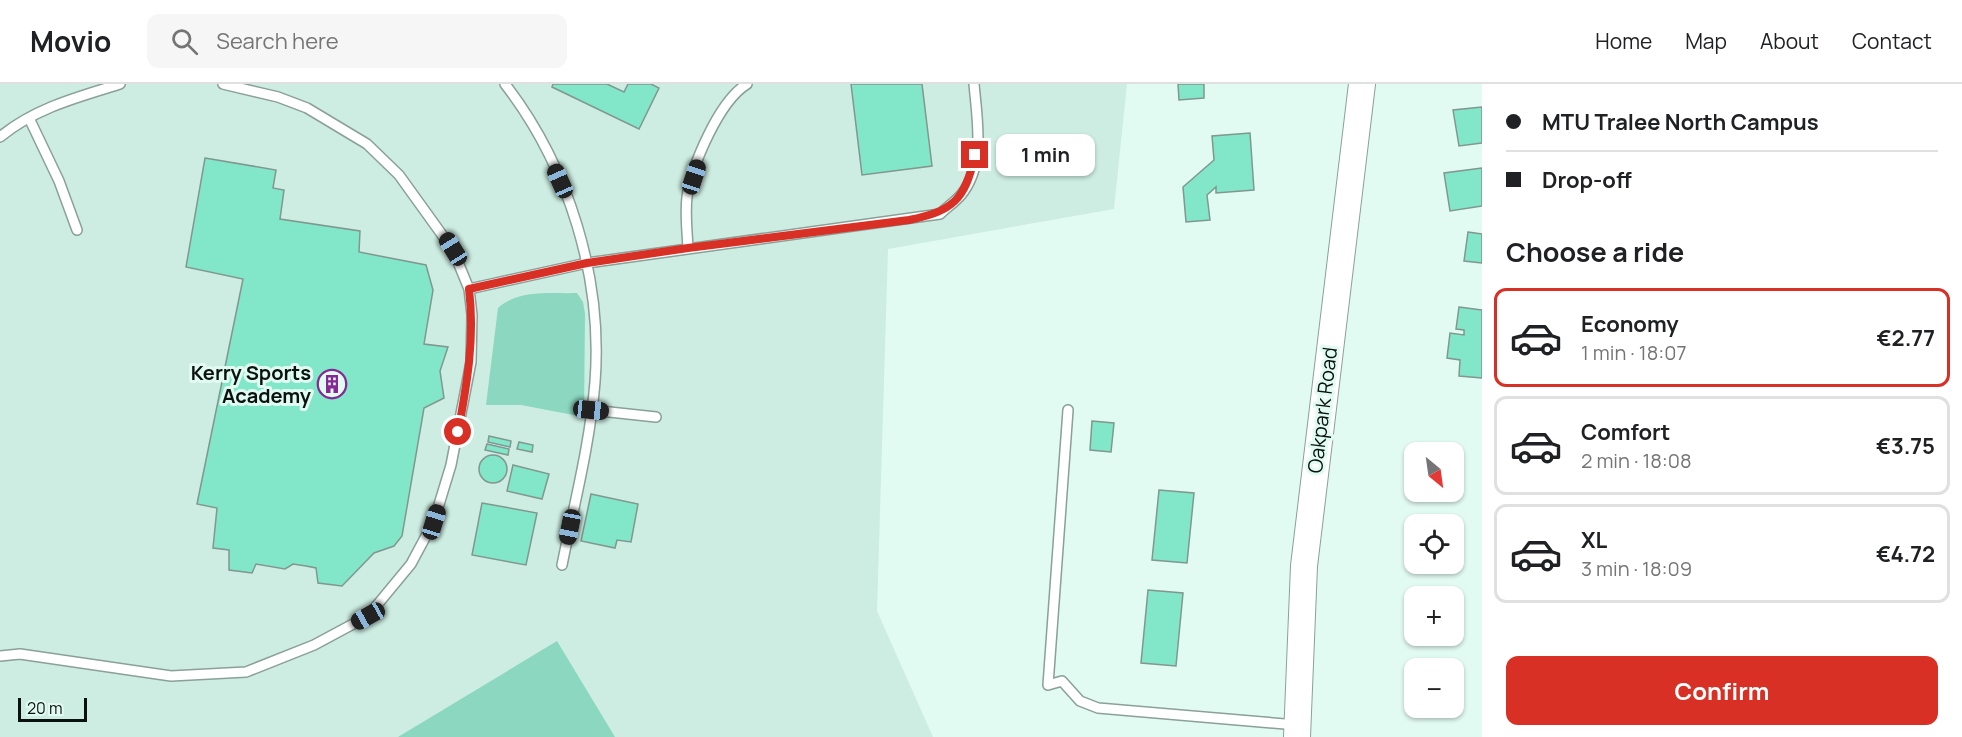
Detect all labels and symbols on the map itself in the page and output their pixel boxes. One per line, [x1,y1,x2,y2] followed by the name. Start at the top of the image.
[996,134,1095,176] callout: 1 min
[961,141,988,168] route end
[680,157,708,197] car
[544,161,576,201] car
[436,229,470,269] car
[1301,345,1343,475] street label: Oakpark Road
[191,359,312,409] place label: Kerry Sports Academy
[316,368,348,400] building icon: Kerry Sports Academy
[572,399,610,421] car
[444,418,471,445] route start
[1404,442,1464,502] north arrow
[420,502,448,542] car
[558,508,582,546] car
[348,599,388,633] car
[18,695,87,722] scale bar

